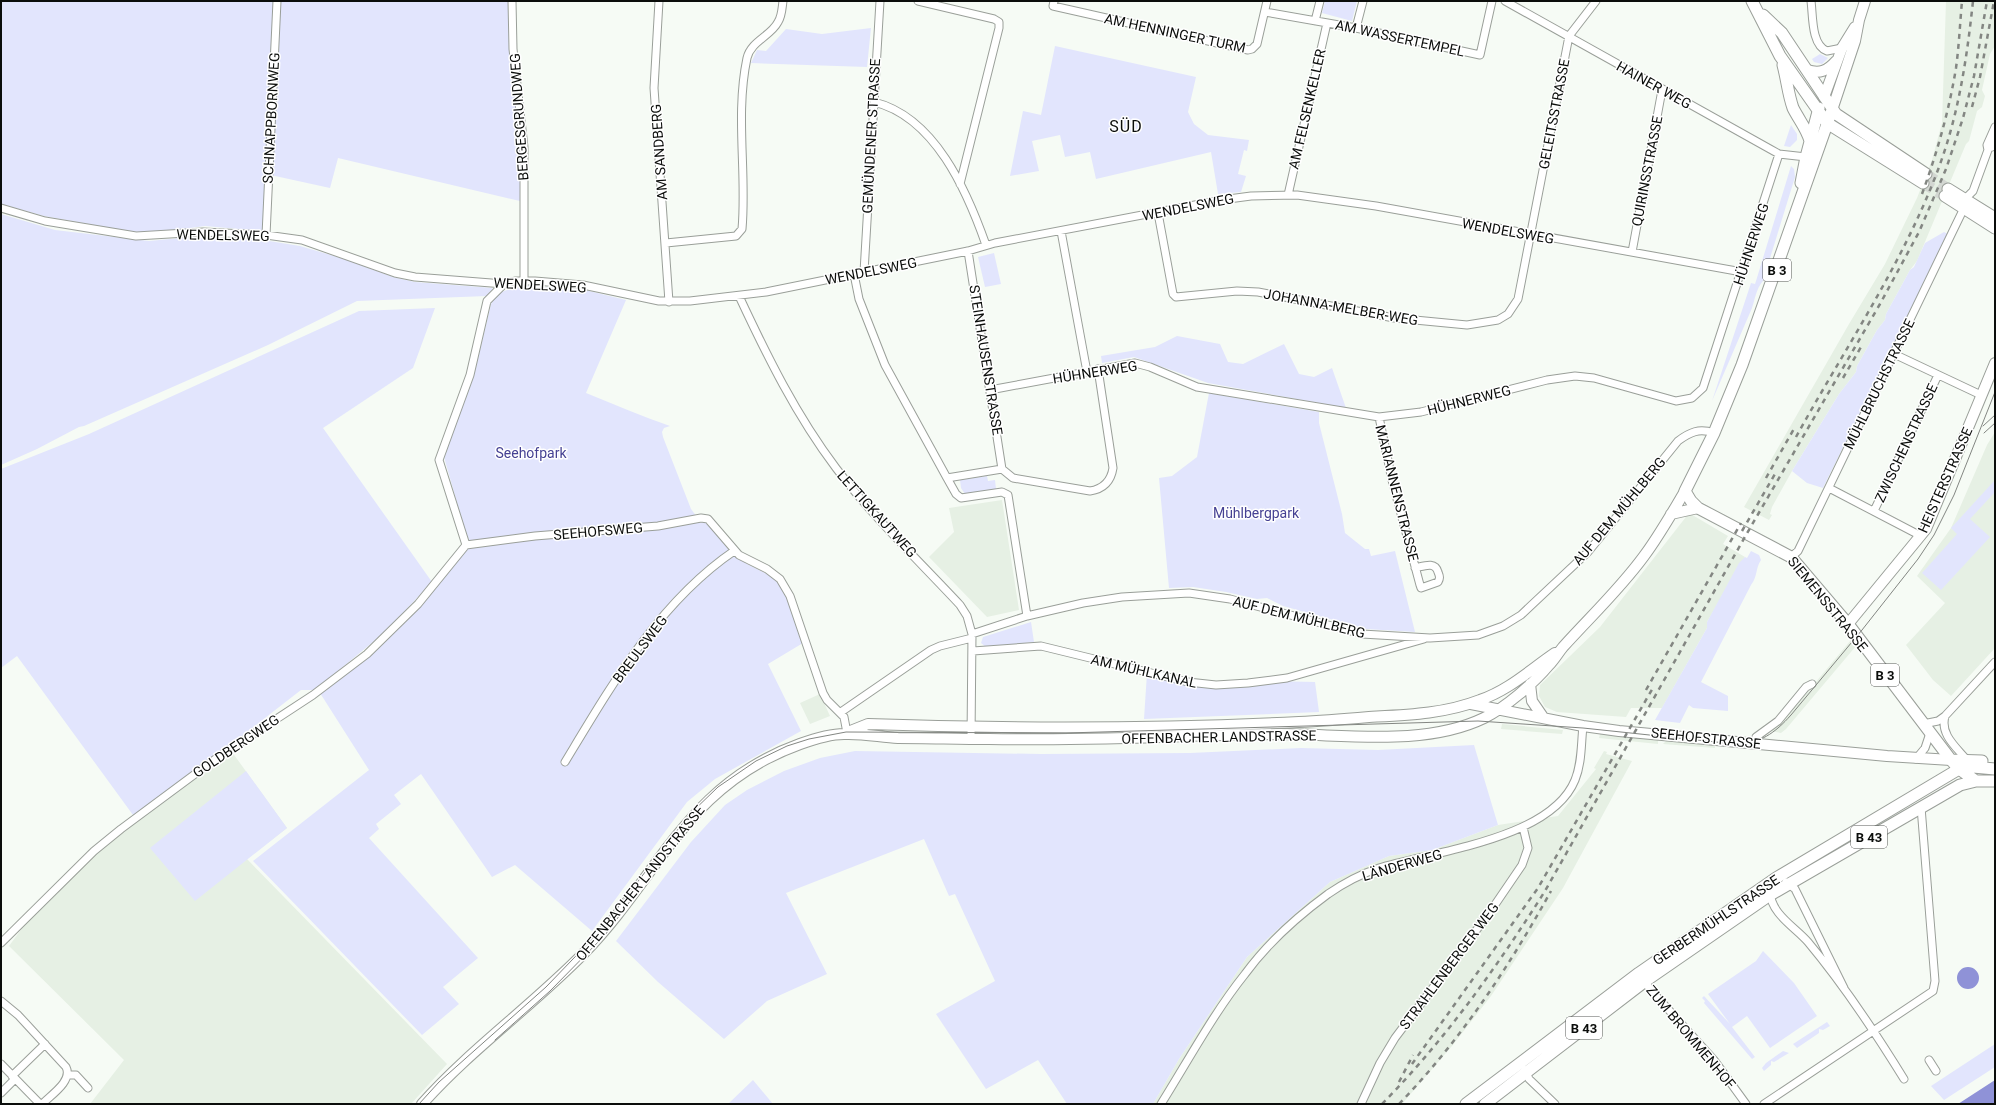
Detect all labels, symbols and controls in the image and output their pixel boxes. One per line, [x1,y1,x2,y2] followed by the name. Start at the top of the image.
[1103,10,1247,56] street label: AM HENNINGER TURM
[1334,16,1466,60] street label: AM WASSERTEMPEL
[1285,47,1329,171] street label: AM FELSENKELLER
[260,52,282,184] street label: SCHNAPPBORNWEG
[507,53,531,181] street label: BERGESGRUNDWEG
[1535,57,1573,171] street label: GELEITSSTRASSE
[859,58,883,214] street label: GEMÜNDENER STRASSE
[1614,58,1694,112] street label: HAINER WEG
[648,103,670,201] street label: AM SANDBERG
[1628,114,1666,228] street label: QUIRINSSTRASSE
[1109,117,1143,136] district label: SÜD
[1141,190,1235,224] street label: WENDELSWEG
[1730,201,1772,287] street label: HÜHNERWEG
[1461,215,1555,247] street label: WENDELSWEG
[176,226,270,244] street label: WENDELSWEG
[824,254,918,288] street label: WENDELSWEG
[1763,259,1791,281] road number: B 3
[493,275,587,295] street label: WENDELSWEG
[966,284,1006,436] street label: STEINHAUSENSTRASSE
[1263,286,1419,328] street label: JOHANNA-MELBER-WEG
[1840,316,1918,452] street label: MÜHLBRUCHSTRASSE
[1052,357,1138,387] street label: HÜHNERWEG
[1871,381,1941,505] street label: ZWISCHENSTRASSE
[1426,382,1512,418] street label: HÜHNERWEG
[1372,423,1422,563] street label: MARIANNENSTRASSE
[1915,425,1976,535] street label: HEISTERSTRASSE
[495,445,567,461] park label: Seehofpark
[1569,454,1669,568] street label: AUF DEM MÜHLBERG
[834,467,920,561] street label: LETTIGKAUTWEG
[1213,505,1300,521] park label: Mühlbergpark
[553,519,643,543] street label: SEEHOFSWEG
[1785,553,1871,655] street label: SIEMENSSTRASSE
[1231,593,1367,641] street label: AUF DEM MÜHLBERG
[609,612,671,686] street label: BREULSWEG
[1089,651,1199,691] street label: AM MÜHLKANAL
[1871,664,1899,686] road number: B 3
[190,711,282,781] street label: GOLDBERGWEG
[1650,724,1762,752] street label: SEEHOFSTRASSE
[1121,727,1317,747] street label: OFFENBACHER LANDSTRASSE
[572,802,708,964] street label: OFFENBACHER LANDSTRASSE
[1851,826,1887,848] road number: B 43
[1360,846,1444,884] street label: LÄNDERWEG
[1650,872,1782,968] street label: GERBERMÜHLSTRASSE
[1396,899,1502,1033] street label: STRAHLENBERGER WEG
[1643,982,1739,1092] street label: ZUM BROMMENHOF
[1566,1017,1602,1039] road number: B 43

